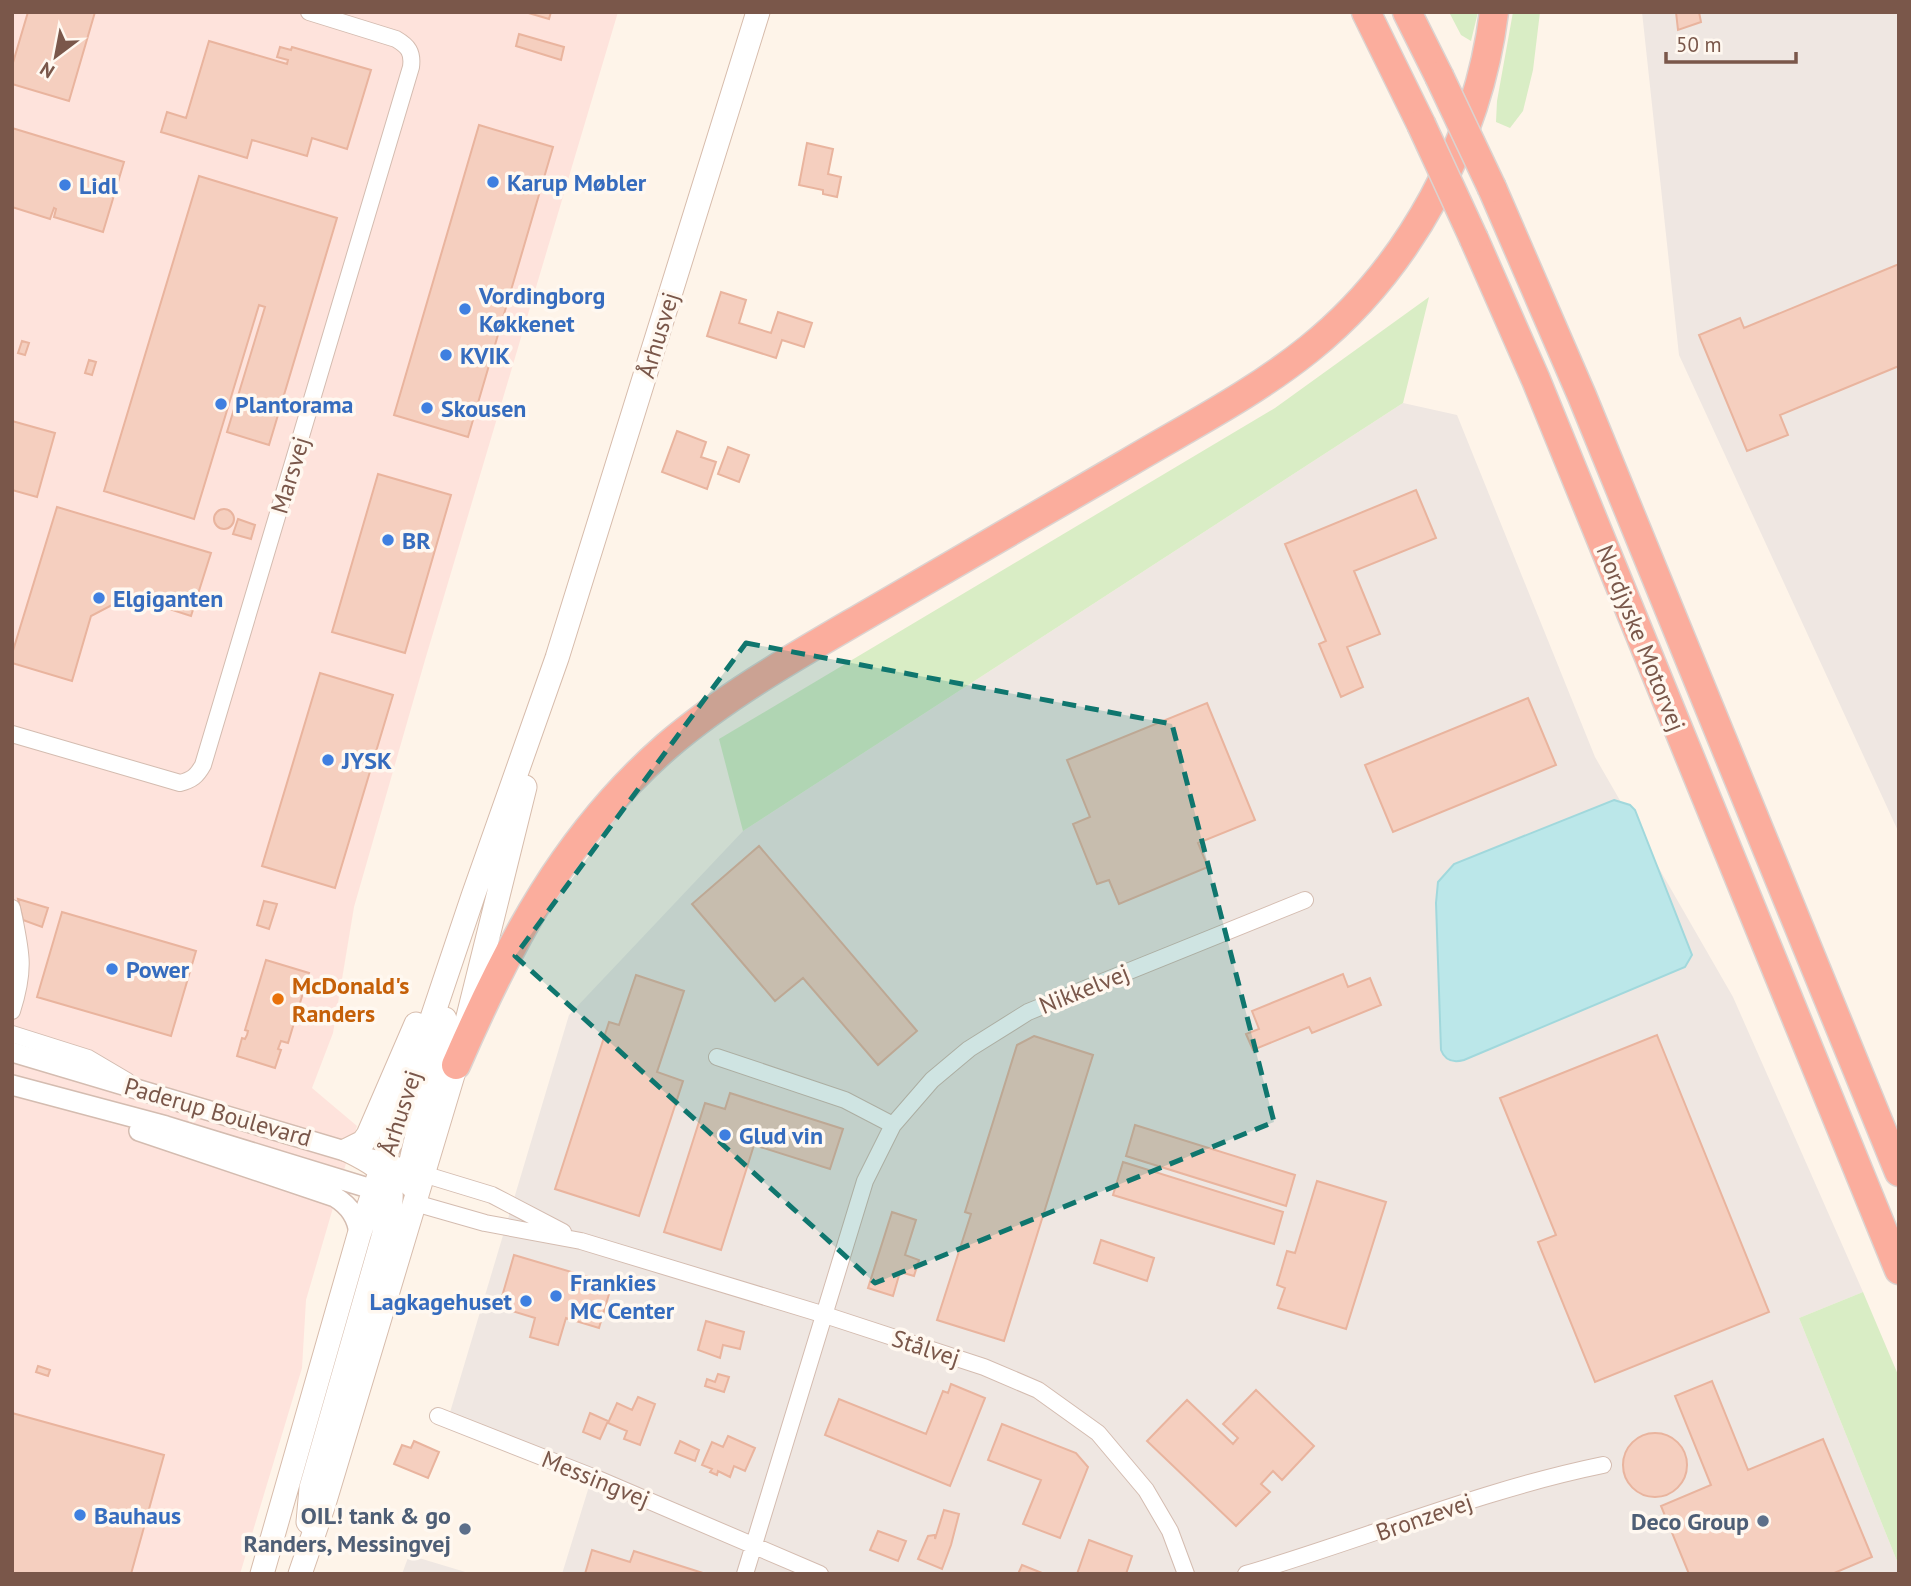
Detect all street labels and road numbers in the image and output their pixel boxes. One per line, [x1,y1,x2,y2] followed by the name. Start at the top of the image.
[630,288,686,382] street label: Århusvej
[264,433,316,517] street label: Marsvej
[1589,540,1693,736] street label: Nordjyske Motorvej
[1034,957,1134,1021] street label: Nikkelvej
[372,1066,428,1160] street label: Århusvej
[121,1070,315,1154] street label: Paderup Boulevard
[888,1322,964,1374] street label: Stålvej
[537,1443,655,1515] street label: Messingvej
[1372,1486,1476,1548] street label: Bronzevej

